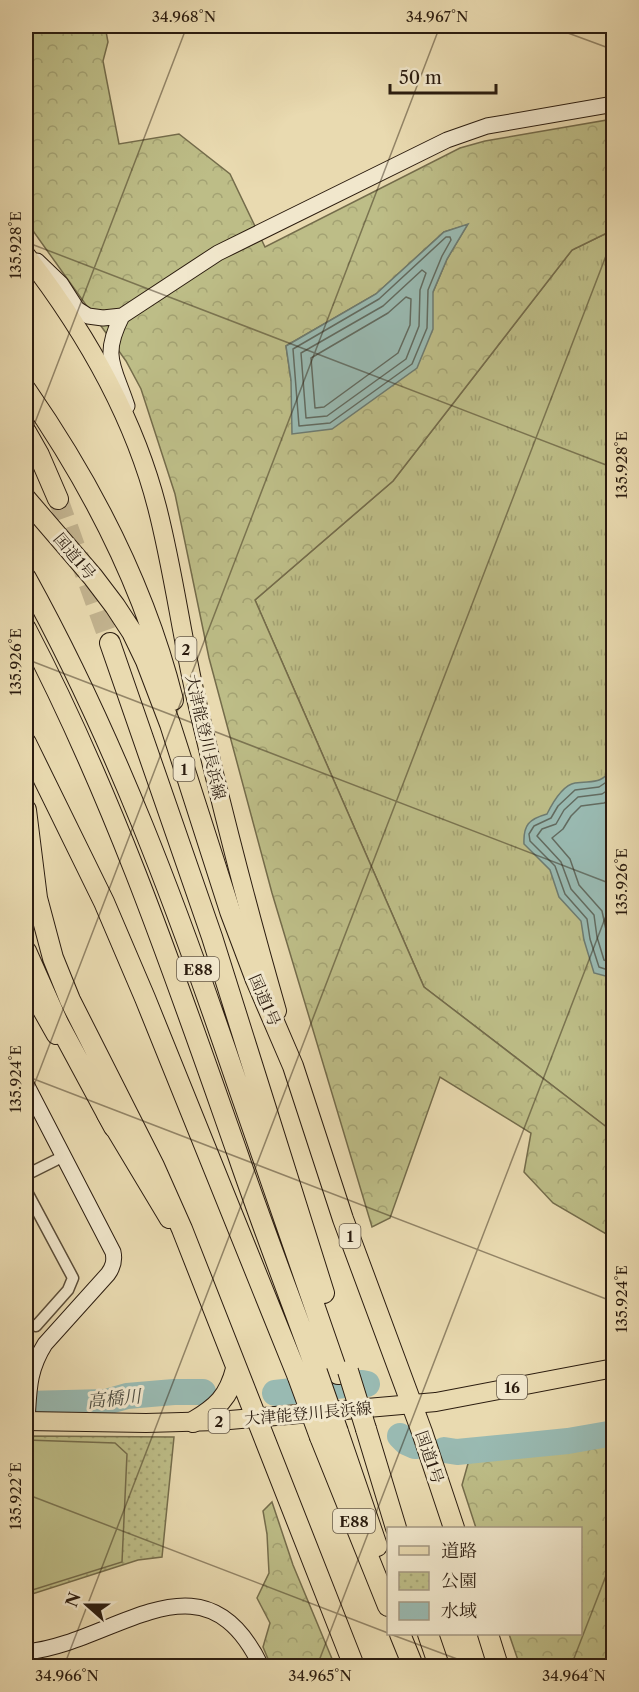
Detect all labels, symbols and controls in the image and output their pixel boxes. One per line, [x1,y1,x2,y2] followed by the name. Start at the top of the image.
[152,7,216,26] text: 34.968°N
[406,7,468,26] text: 34.967°N
[390,57,496,95] scale bar
[399,67,442,89] text: 50 m
[6,211,25,279] text: 135.928°E
[612,431,631,499] text: 135.928°E
[50,529,100,583] street label: 国道1号
[6,628,25,696] text: 135.926°E
[176,637,196,661] road number: 2
[182,672,230,802] street label: 大津能登川長浜線
[174,757,195,781] road number: 1
[612,848,631,916] text: 135.926°E
[177,957,219,981] road number: E88
[245,971,285,1029] street label: 国道1号
[6,1045,25,1113] text: 135.924°E
[340,1224,360,1248] road number: 1
[612,1265,631,1333] text: 135.924°E
[497,1375,527,1399] road number: 16
[86,1385,144,1413] water label: 高橋川
[243,1397,373,1429] street label: 大津能登川長浜線
[208,1409,230,1433] road number: 2
[412,1428,448,1486] street label: 国道1号
[6,1462,25,1530] text: 135.922°E
[333,1509,375,1533] road number: E88
[387,1527,582,1635] legend
[441,1540,477,1562] text: 道路
[441,1570,477,1592] text: 公園
[57,1575,117,1635] north arrow
[61,1589,85,1610] text: N
[441,1600,477,1622] text: 水域
[35,1666,99,1685] text: 34.966°N
[288,1666,352,1685] text: 34.965°N
[542,1666,606,1685] text: 34.964°N

